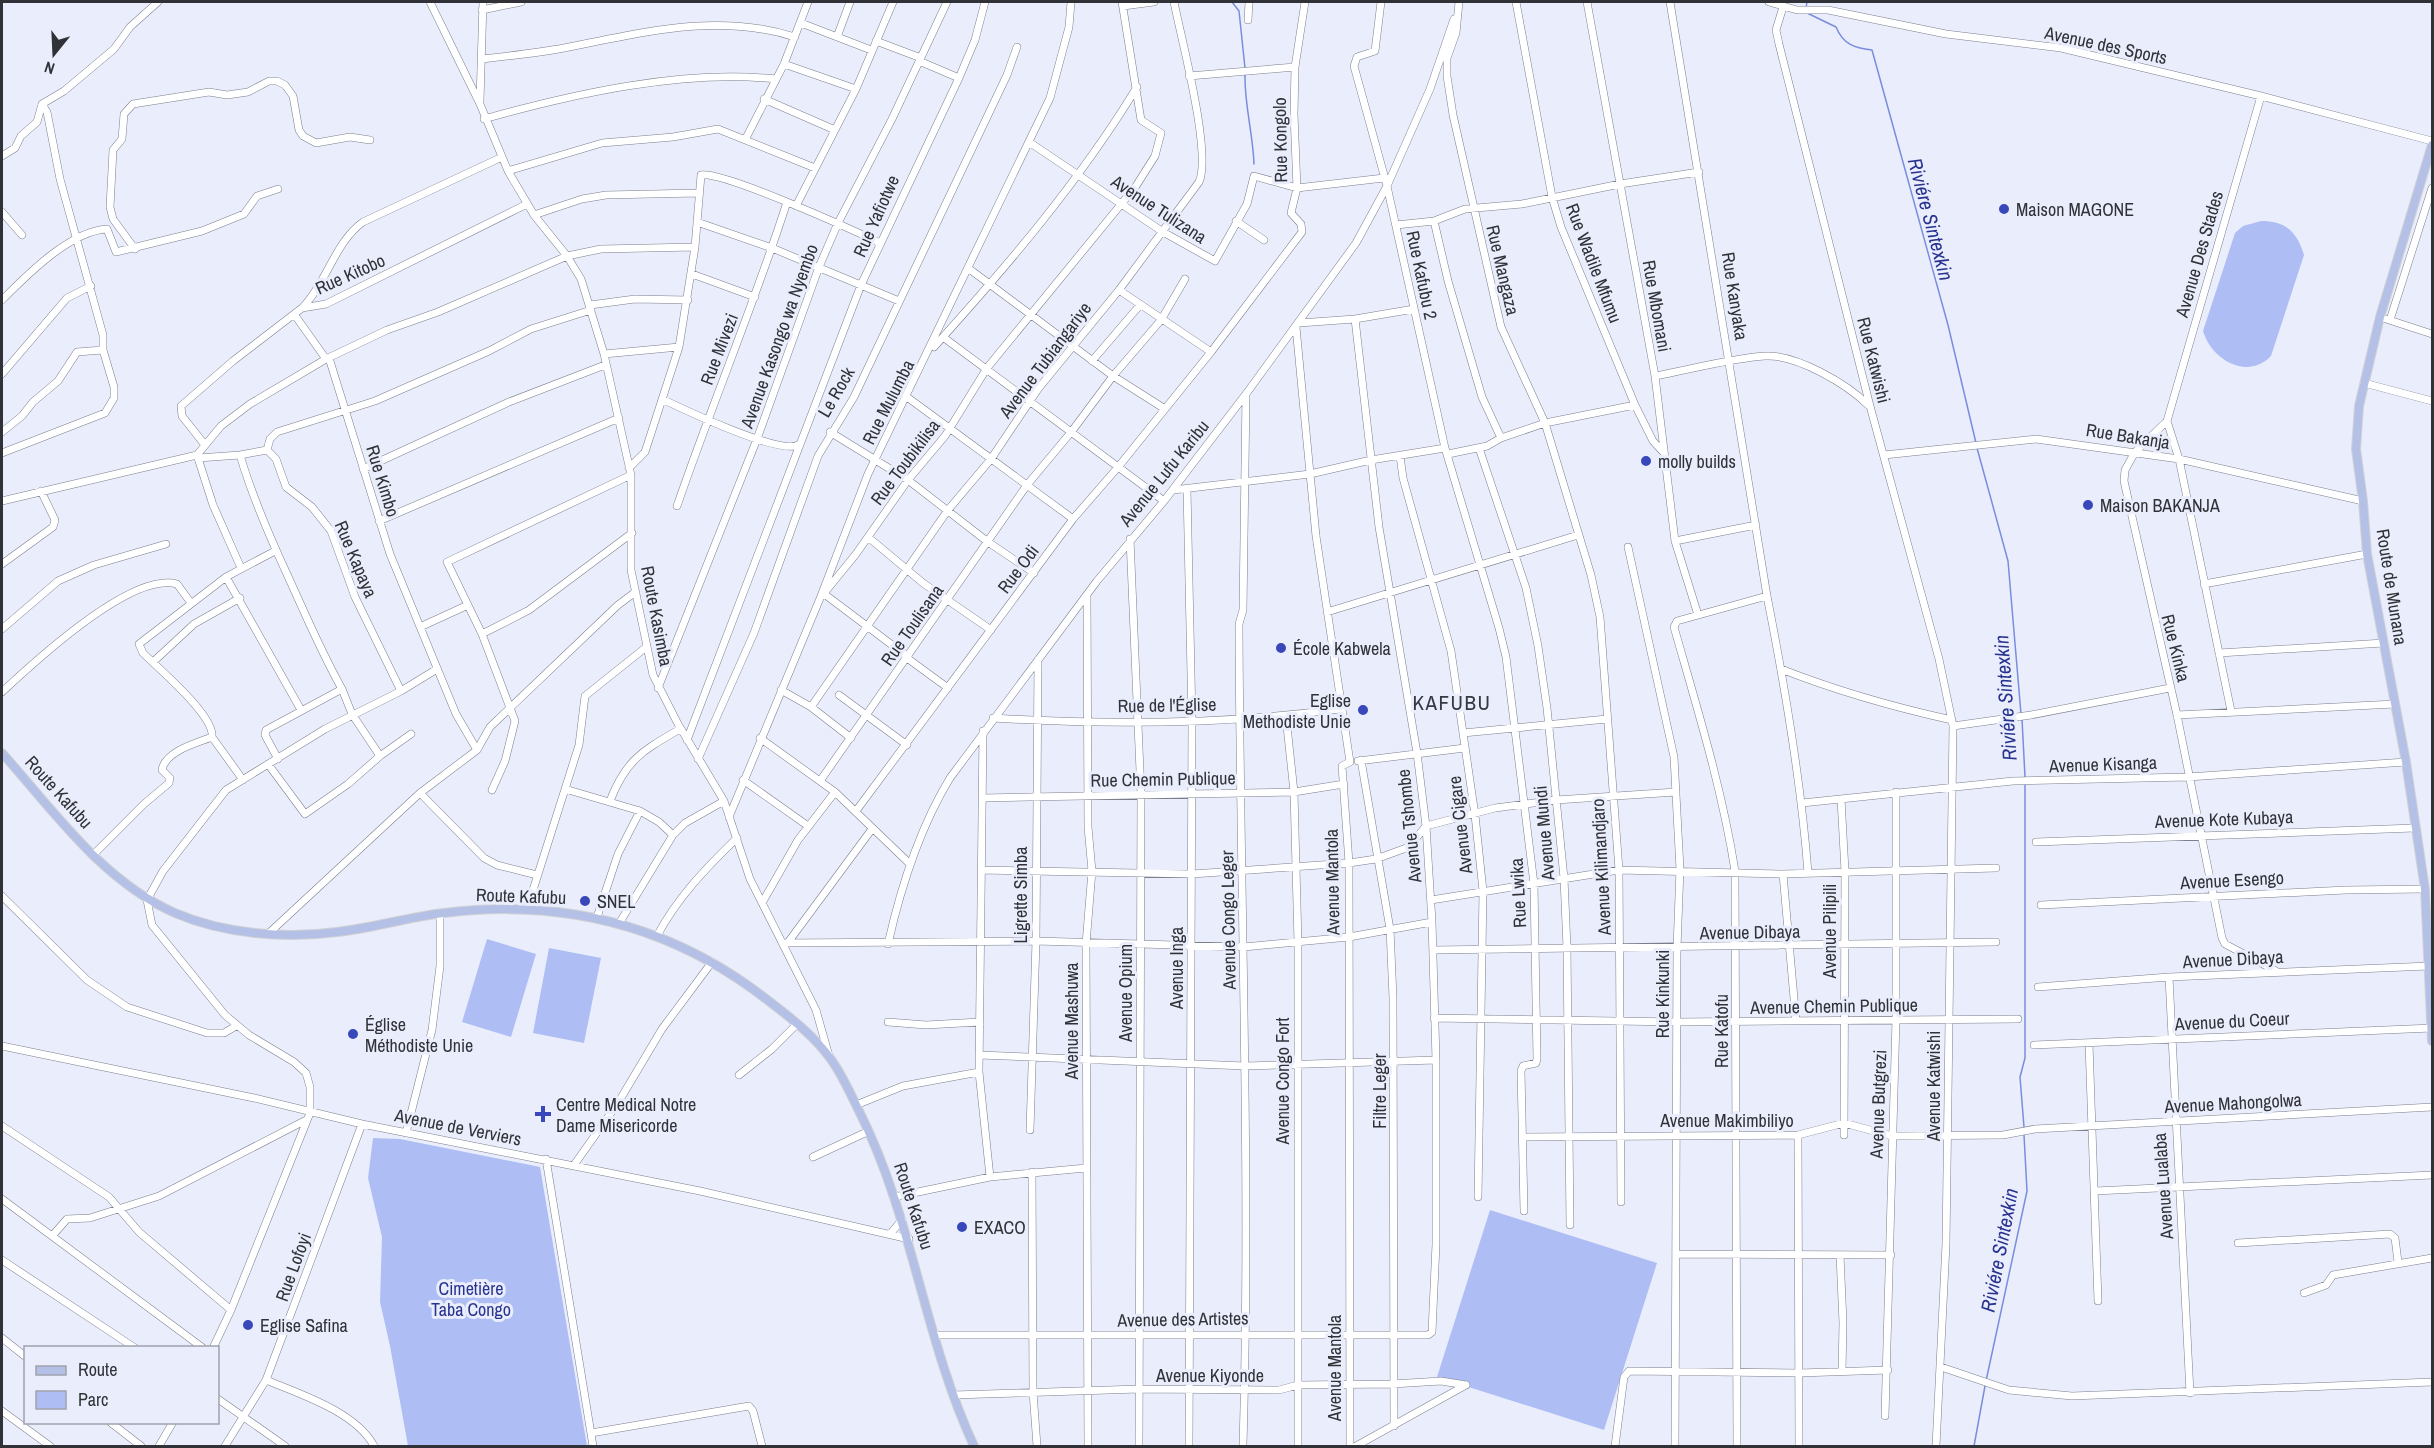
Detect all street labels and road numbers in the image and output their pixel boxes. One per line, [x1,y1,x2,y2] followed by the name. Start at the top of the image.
[2042,20,2169,70] street label: Avenue des Sports
[1267,97,1293,183] street label: Rue Kongolo
[1106,168,1212,249] street label: Avenue Tulizana
[847,171,905,261] street label: Rue Yafiotwe
[2169,188,2229,321] street label: Avenue Des Stades
[1560,200,1628,326] street label: Rue Wadile Mfumu
[1480,222,1526,318] street label: Rue Mangaza
[1400,228,1444,322] street label: Rue Kafubu 2
[734,240,824,432] street label: Avenue Kasongo wa Nyembo
[311,248,389,300] street label: Rue Kitobo
[1716,250,1754,342] street label: Rue Kanyaka
[1637,258,1677,354] street label: Rue Mbomani
[992,297,1097,424] street label: Avenue Tubiangariye
[694,310,744,388] street label: Rue Mivezi
[1851,314,1897,406] street label: Rue Katwishi
[856,355,920,449] street label: Rue Mulumba
[812,362,861,422] street label: Le Rock
[864,414,946,510] street label: Rue Toubikilisa
[1113,415,1215,532] street label: Avenue Lufu Karibu
[2084,417,2172,455] street label: Rue Bakanja
[360,442,406,520] street label: Rue Kimbo
[329,517,383,601] street label: Rue Kapaya
[2370,527,2414,647] street label: Route de Munana
[991,540,1045,598] street label: Rue Odi
[635,564,679,668] street label: Route Kasimba
[875,579,949,671] street label: Rue Toulisana
[2156,612,2196,684] street label: Rue Kinka
[1117,692,1217,718] street label: Rue de l'Église
[20,750,98,834] street label: Route Kafubu
[2048,750,2157,778] street label: Avenue Kisanga
[1090,765,1236,793] street label: Rue Chemin Publique
[1391,768,1427,885] street label: Avenue Tshombe
[1442,775,1479,876] street label: Avenue Cigare
[1527,785,1561,882] street label: Avenue Mundi
[1585,798,1617,937] street label: Avenue Kilimandjaro
[2153,804,2294,834] street label: Avenue Kote Kubaya
[1319,829,1345,936] street label: Avenue Mantola
[1008,847,1033,943] street label: Ligrette Simba
[1214,850,1242,991] street label: Avenue Congo Leger
[1504,858,1532,928] street label: Rue Lwika
[2178,865,2285,895] street label: Avenue Esengo
[475,882,567,910] street label: Route Kafubu
[1817,884,1842,979] street label: Avenue Pilipili
[1698,919,1801,945] street label: Avenue Dibaya
[1164,927,1189,1010] street label: Avenue Inga
[1113,944,1138,1043] street label: Avenue Opium
[2181,944,2284,974] street label: Avenue Dibaya
[1650,950,1675,1038] street label: Rue Kinkunki
[1059,962,1084,1081] street label: Avenue Mashuwa
[1749,992,1918,1020] street label: Avenue Chemin Publique
[1709,994,1734,1068] street label: Rue Katofu
[2173,1006,2290,1037] street label: Avenue du Coeur
[1270,1017,1295,1146] street label: Avenue Congo Fort
[1921,1031,1946,1142] street label: Avenue Katwishi
[1864,1049,1892,1160] street label: Avenue Butgrezi
[1367,1053,1392,1129] street label: Filtre Leger
[2163,1087,2302,1119] street label: Avenue Mahongolwa
[392,1102,523,1152] street label: Avenue de Verviers
[1659,1108,1794,1133] street label: Avenue Makimbiliyo
[2147,1132,2179,1241] street label: Avenue Lualaba
[888,1159,940,1253] street label: Route Kafubu
[269,1229,317,1305] street label: Rue Lofoyi
[1116,1305,1249,1333] street label: Avenue des Artistes
[1322,1315,1347,1422] street label: Avenue Mantola
[1155,1363,1264,1388] street label: Avenue Kiyonde

